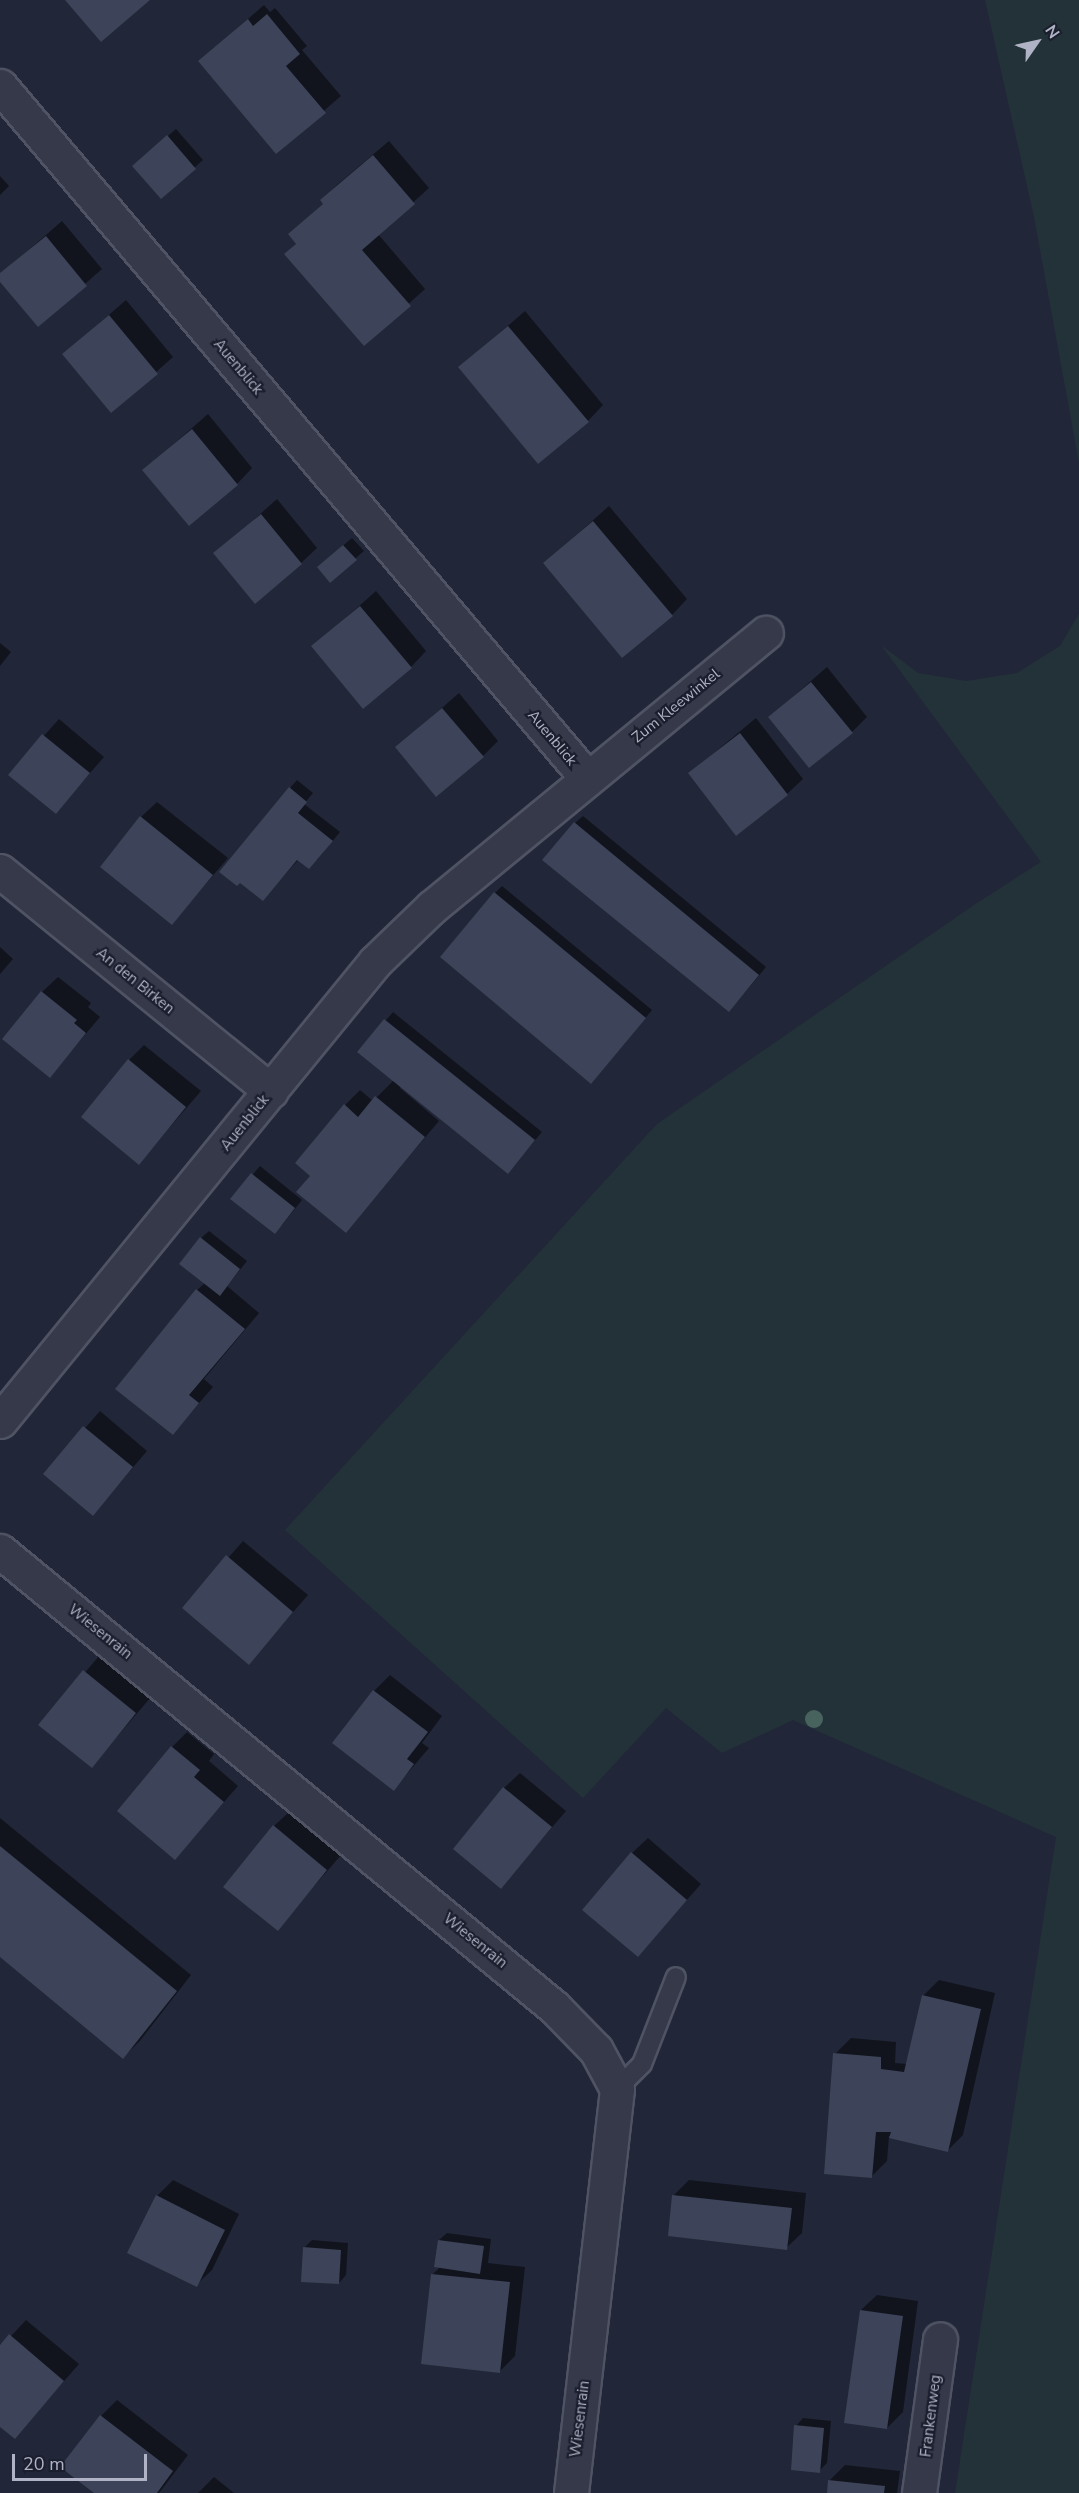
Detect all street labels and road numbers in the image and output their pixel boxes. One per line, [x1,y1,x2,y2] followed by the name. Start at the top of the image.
[210,336,266,398] street label: Auenblick
[628,665,724,747] street label: Zum Kleewinkel
[524,707,580,769] street label: Auenblick
[92,944,178,1018] street label: An den Birken
[217,1091,273,1155] street label: Auenblick
[64,1601,136,1663] street label: Wiesenrain
[439,1910,511,1972] street label: Wiesenrain
[917,2374,945,2458] street label: Frankenweg
[566,2380,594,2458] street label: Wiesenrain

